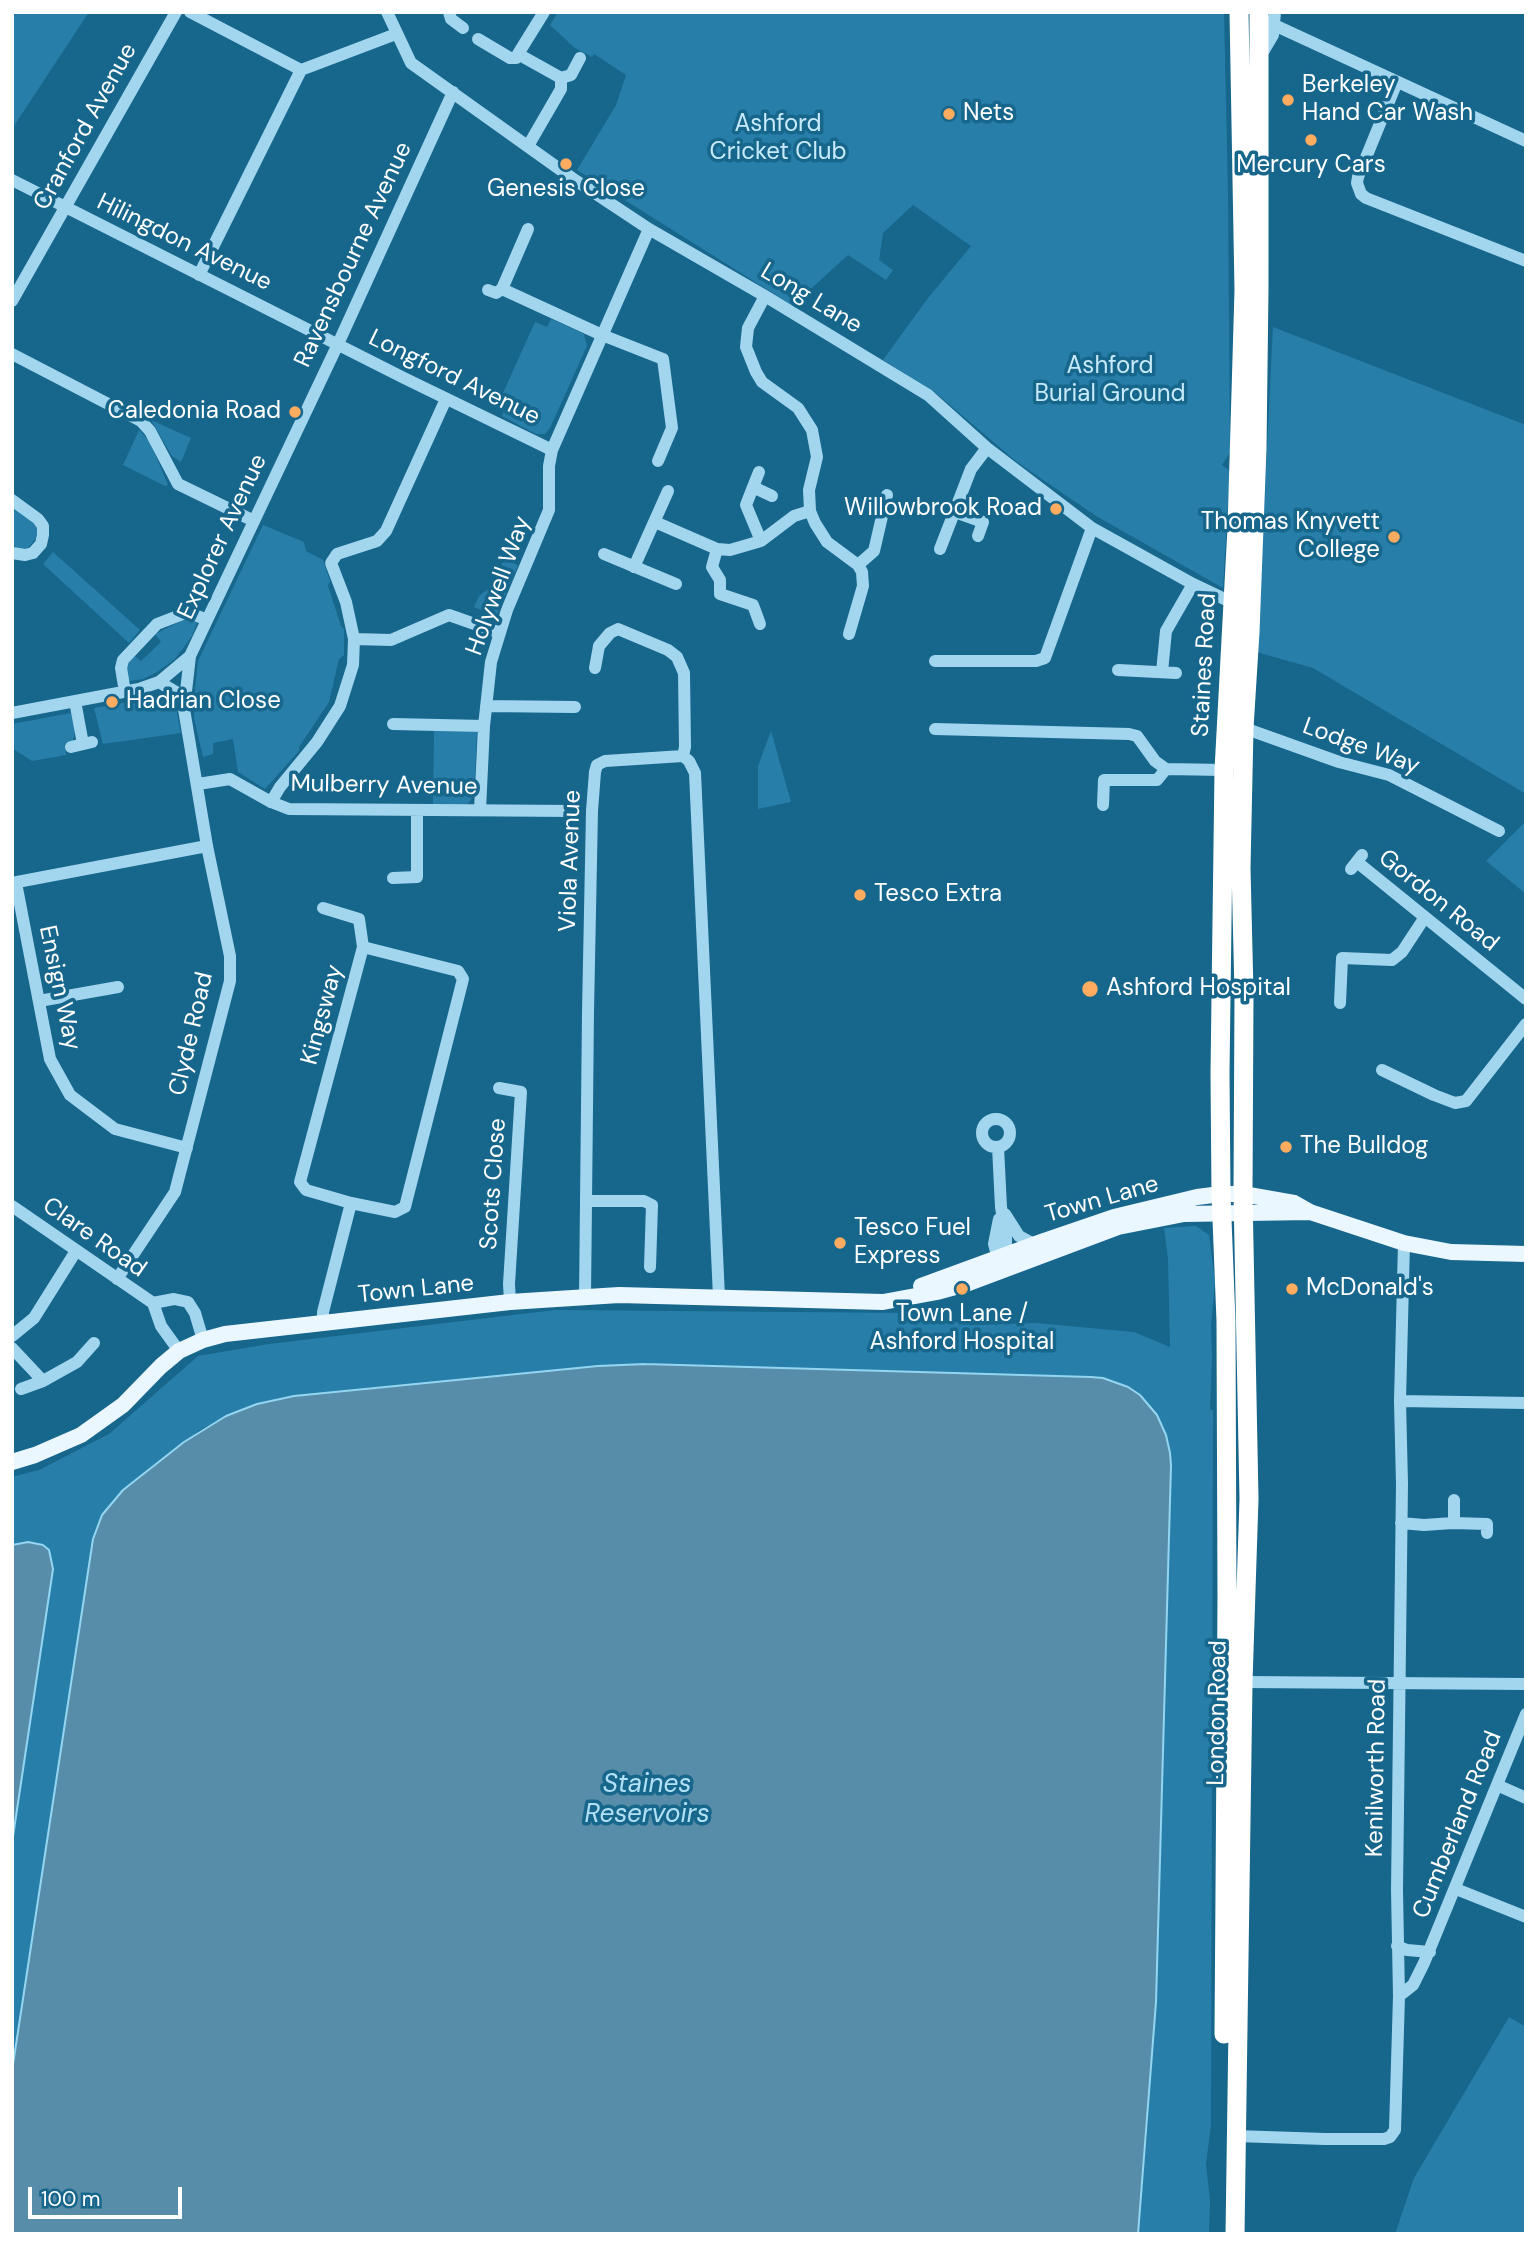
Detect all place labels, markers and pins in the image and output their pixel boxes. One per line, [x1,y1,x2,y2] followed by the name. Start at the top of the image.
[1302,72,1473,128] place label: Berkeley Hand Car Wash
[1280,92,1296,108] marker: Berkeley Hand Car Wash
[963,100,1014,128] place label: Nets
[941,106,957,122] marker: Nets
[1303,132,1319,148] marker: Mercury Cars
[1236,152,1386,180] place label: Mercury Cars
[558,156,574,172] marker: Genesis Close
[487,176,645,204] place label: Genesis Close
[108,398,281,426] place label: Caledonia Road
[287,404,303,420] marker: Caledonia Road
[844,495,1042,523] place label: Willowbrook Road
[1048,501,1064,517] marker: Willowbrook Road
[1201,509,1380,565] place label: Thomas Knyvett College
[1386,529,1402,545] marker: Thomas Knyvett College
[126,688,281,716] place label: Hadrian Close
[104,694,120,710] marker: Hadrian Close
[874,881,1002,909] place label: Tesco Extra
[852,887,868,903] marker: Tesco Extra
[1106,975,1291,1003] place label: Ashford Hospital
[1080,979,1100,999] marker: Ashford Hospital
[1300,1133,1428,1161] place label: The Bulldog
[1278,1139,1294,1155] marker: The Bulldog
[854,1215,971,1271] place label: Tesco Fuel Express
[832,1235,848,1251] marker: Tesco Fuel Express
[1306,1275,1434,1303] place label: McDonald's
[954,1281,970,1297] marker: Town Lane / Ashford Hospital
[1284,1281,1300,1297] marker: McDonald's
[870,1301,1054,1357] place label: Town Lane / Ashford Hospital

